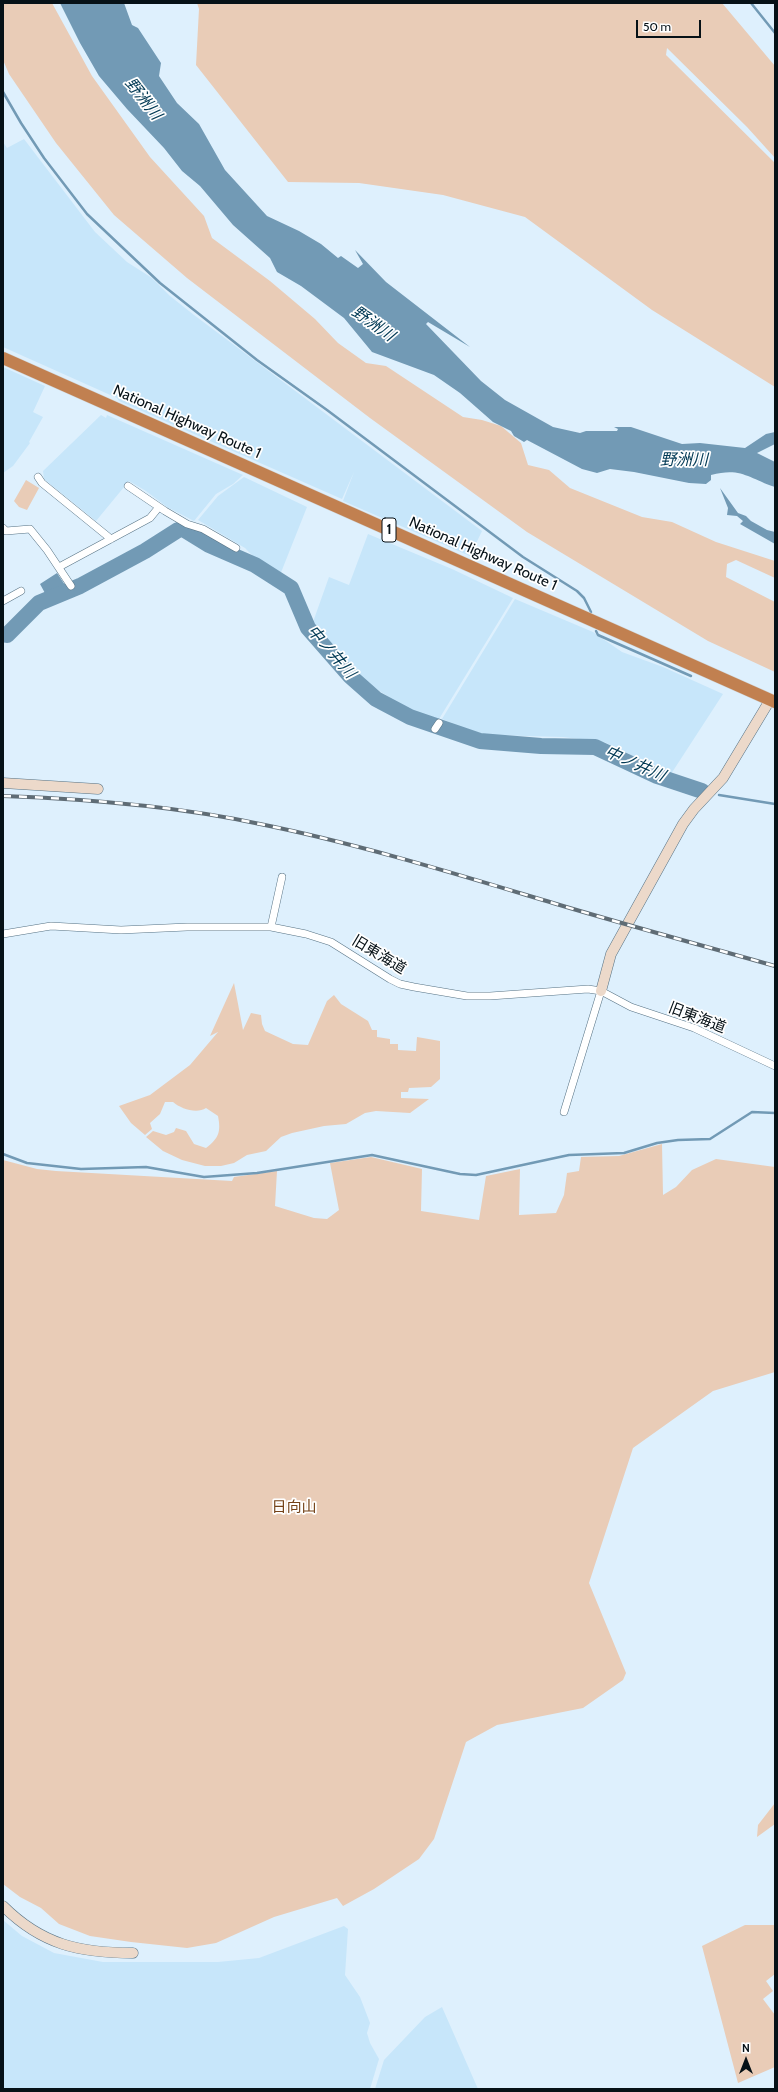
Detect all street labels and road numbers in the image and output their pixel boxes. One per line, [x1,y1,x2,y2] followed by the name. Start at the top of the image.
[110,381,264,463] street label: National Highway Route 1
[406,513,560,595] street label: National Highway Route 1
[382,518,396,542] road number: 1
[349,932,409,978] street label: 旧東海道
[666,999,728,1037] street label: 旧東海道

